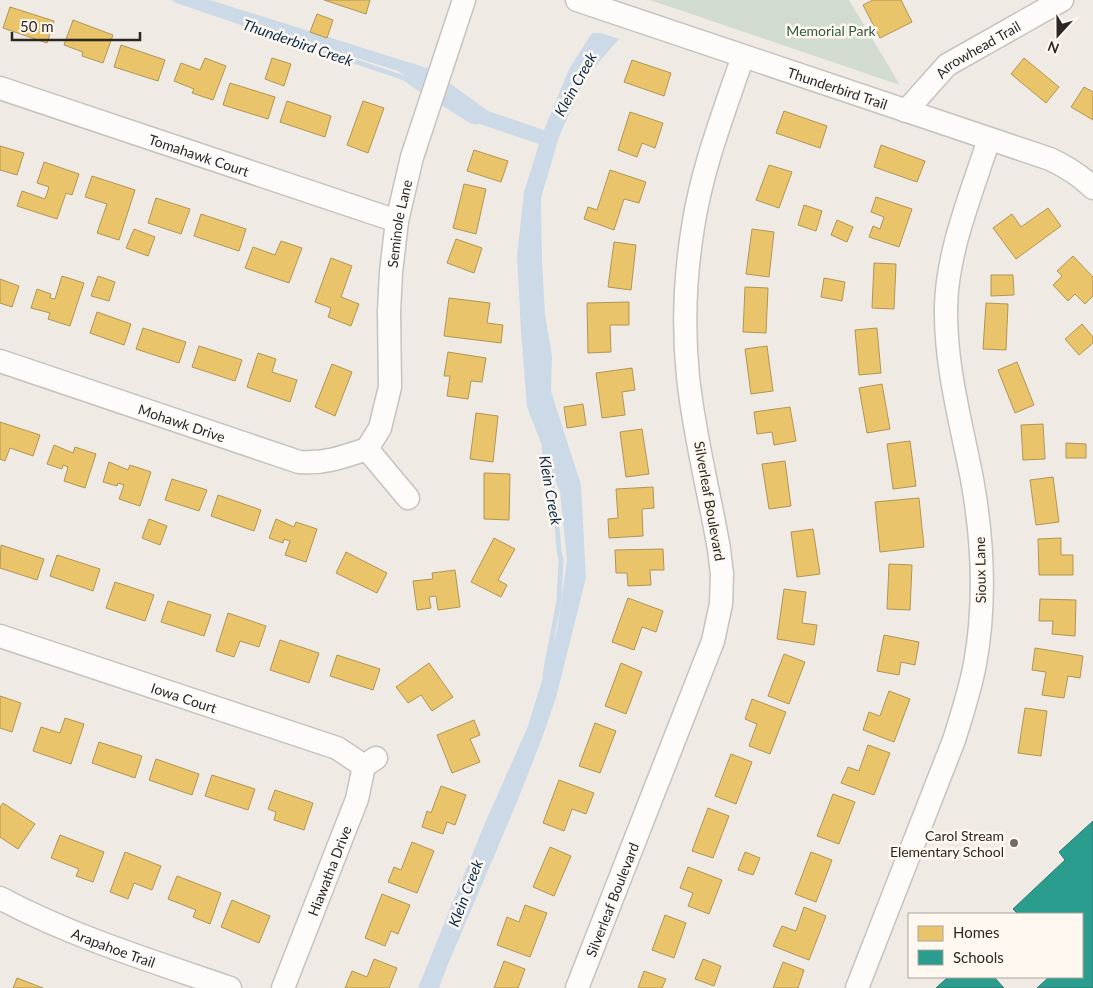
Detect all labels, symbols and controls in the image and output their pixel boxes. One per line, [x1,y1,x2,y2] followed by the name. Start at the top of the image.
[12,10,140,42] scale bar
[1033,10,1083,60] north arrow
[241,15,356,70] water label: Thunderbird Creek
[20,17,54,35] text: 50 m
[931,17,1023,81] street label: Arrowhead Trail
[786,22,877,39] park label: Memorial Park
[1045,38,1061,57] text: N
[550,48,600,119] water label: Klein Creek
[785,63,890,112] street label: Thunderbird Trail
[147,130,251,179] street label: Tomahawk Court
[383,178,415,269] street label: Seminole Lane
[136,400,228,445] street label: Mohawk Drive
[691,440,729,562] street label: Silverleaf Boulevard
[536,454,566,527] water label: Klein Creek
[971,537,989,603] street label: Sioux Lane
[149,678,219,716] street label: Iowa Court
[304,823,354,918] street label: Hiawatha Drive
[890,827,1004,860] place label: Carol Stream Elementary School
[1008,837,1020,849] marker: Carol Stream Elementary School
[582,840,642,959] street label: Silverleaf Boulevard
[444,856,486,929] water label: Klein Creek
[908,913,1083,978] legend
[953,923,999,941] text: Homes
[69,924,158,970] street label: Arapahoe Trail
[953,948,1004,966] text: Schools

